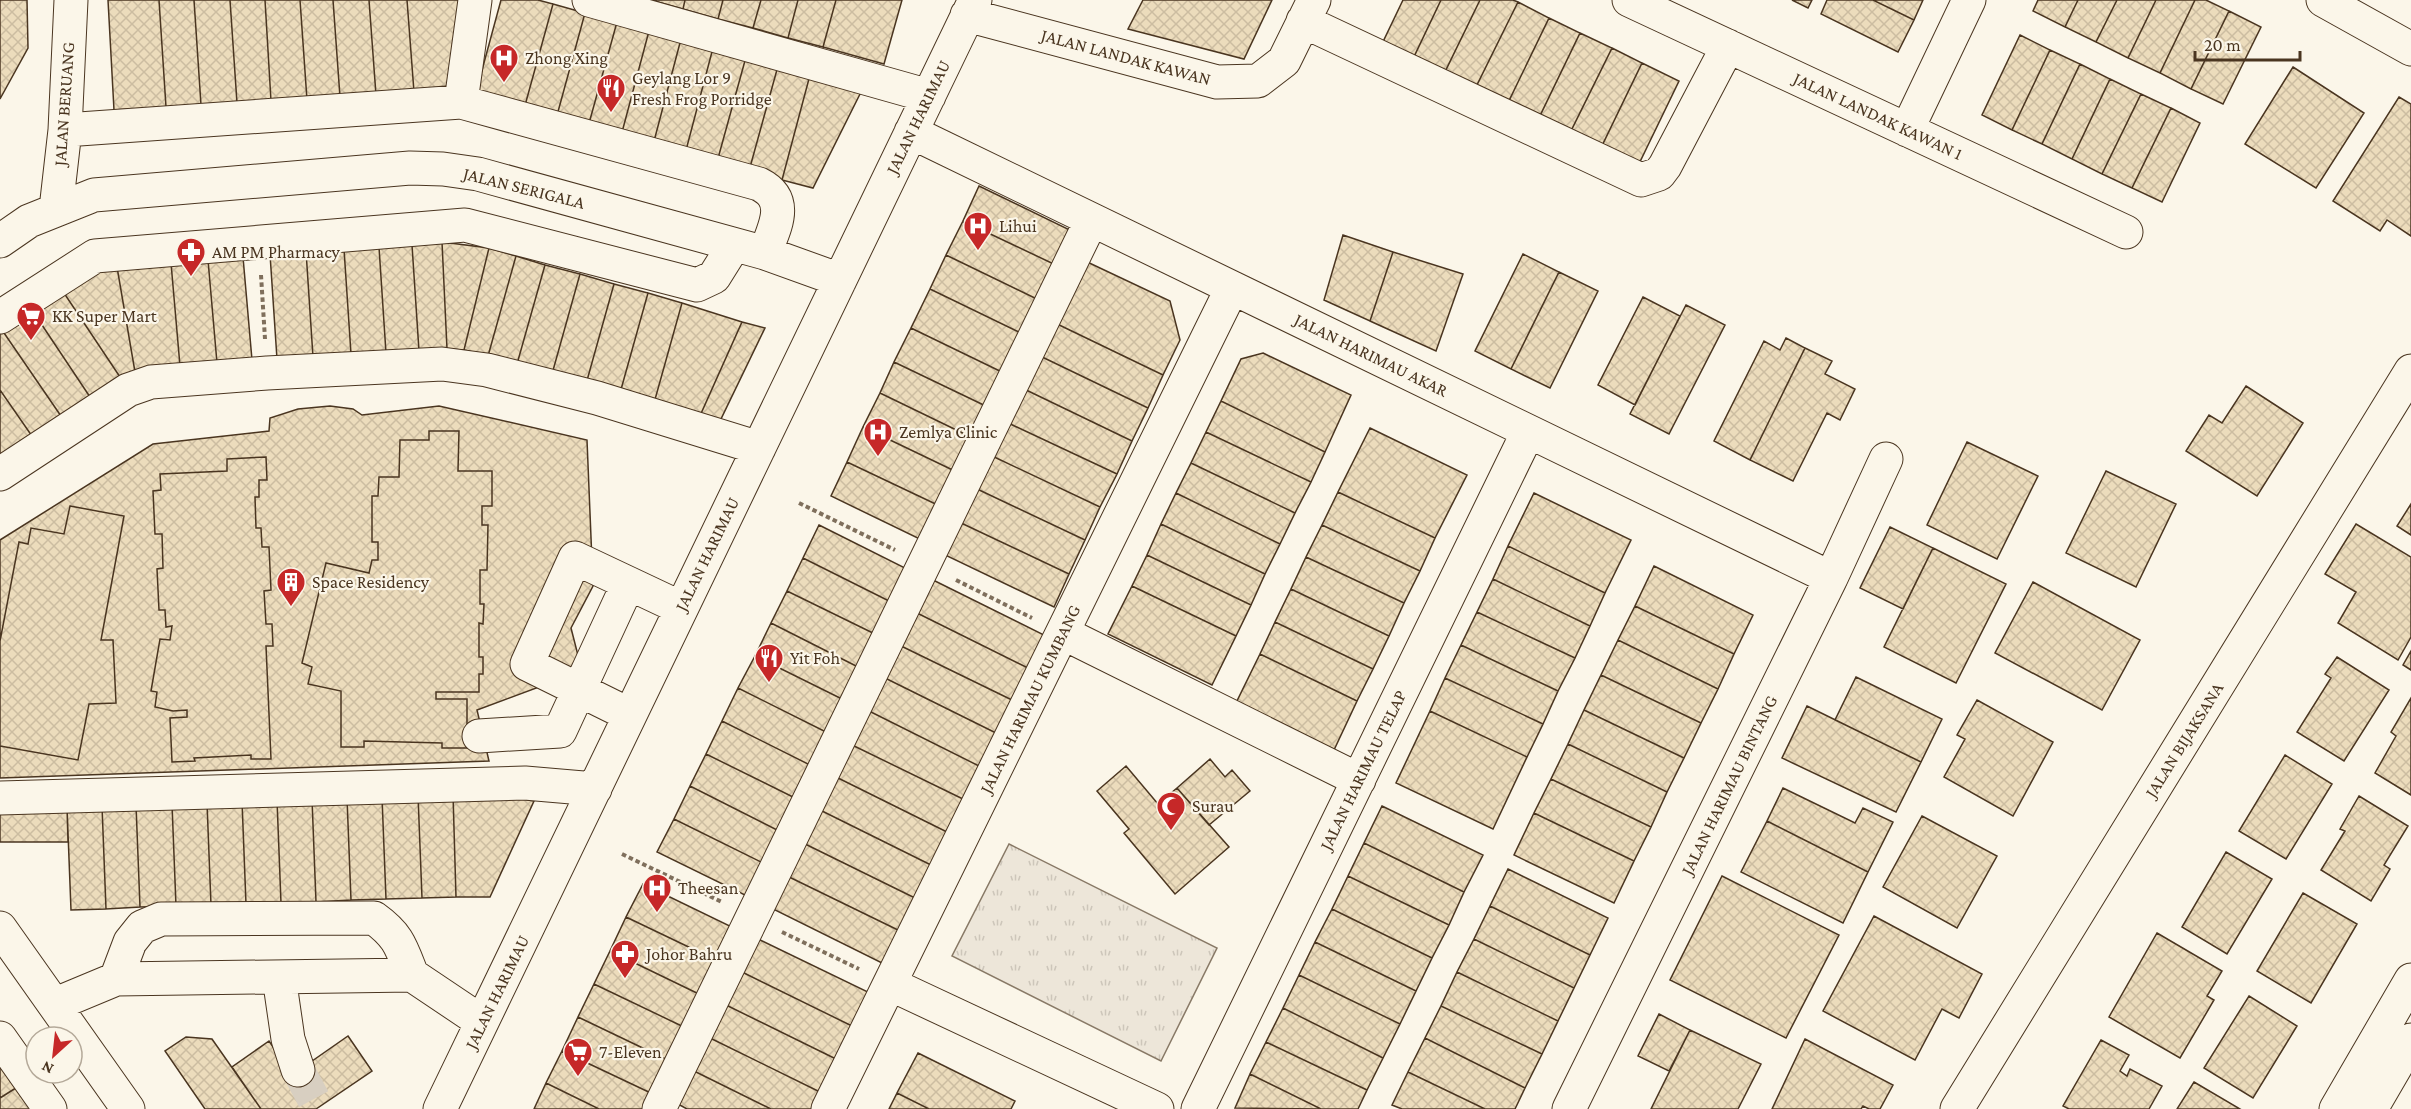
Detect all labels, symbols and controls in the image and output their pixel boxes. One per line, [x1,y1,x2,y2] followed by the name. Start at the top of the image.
[1037,24,1213,89] street label: JALAN LANDAK KAWAN
[2195,24,2300,62] scale bar
[2204,35,2241,55] text: 20 m
[50,41,78,169] street label: JALAN BERUANG
[488,42,520,84] hospital icon: Zhong Xing
[525,48,608,68] place label: Zhong Xing
[881,57,954,179] street label: JALAN HARIMAU
[1789,67,1966,164] street label: JALAN LANDAK KAWAN 1
[632,68,772,109] place label: Geylang Lor 9 Fresh Frog Porridge
[595,72,627,114] restaurant icon: Geylang Lor 9 Fresh Frog Porridge
[459,163,588,213] street label: JALAN SERIGALA
[962,210,994,252] hospital icon: Lihui
[999,216,1037,236] place label: Lihui
[175,236,207,278] pharmacy icon: AM PM Pharmacy
[212,242,341,262] place label: AM PM Pharmacy
[15,300,47,342] supermarket icon: KK Super Mart
[52,306,158,326] place label: KK Super Mart
[1289,308,1452,401] street label: JALAN HARIMAU AKAR
[862,416,894,458] hospital icon: Zemlya Clinic
[899,422,998,442] place label: Zemlya Clinic
[670,494,743,616] street label: JALAN HARIMAU
[275,566,307,608] building icon: Space Residency
[312,572,430,592] place label: Space Residency
[975,601,1084,798] street label: JALAN HARIMAU KUMBANG
[753,642,785,684] restaurant icon: Yit Foh
[790,648,840,668] place label: Yit Foh
[2140,678,2228,803] street label: JALAN BIJAKSANA
[1315,687,1410,855] street label: JALAN HARIMAU TELAP
[1676,692,1781,880] street label: JALAN HARIMAU BINTANG
[1155,790,1187,832] mosque icon: Surau
[1192,796,1234,816] place label: Surau
[641,872,673,914] hospital icon: Theesan
[678,878,739,898] place label: Theesan
[460,932,533,1054] street label: JALAN HARIMAU
[609,938,641,980] pharmacy icon: Johor Bahru
[644,944,733,964] place label: Johor Bahru
[24,1025,84,1085] north arrow
[562,1036,594,1078] supermarket icon: 7-Eleven
[599,1042,662,1062] place label: 7-Eleven
[39,1058,56,1078] text: N

